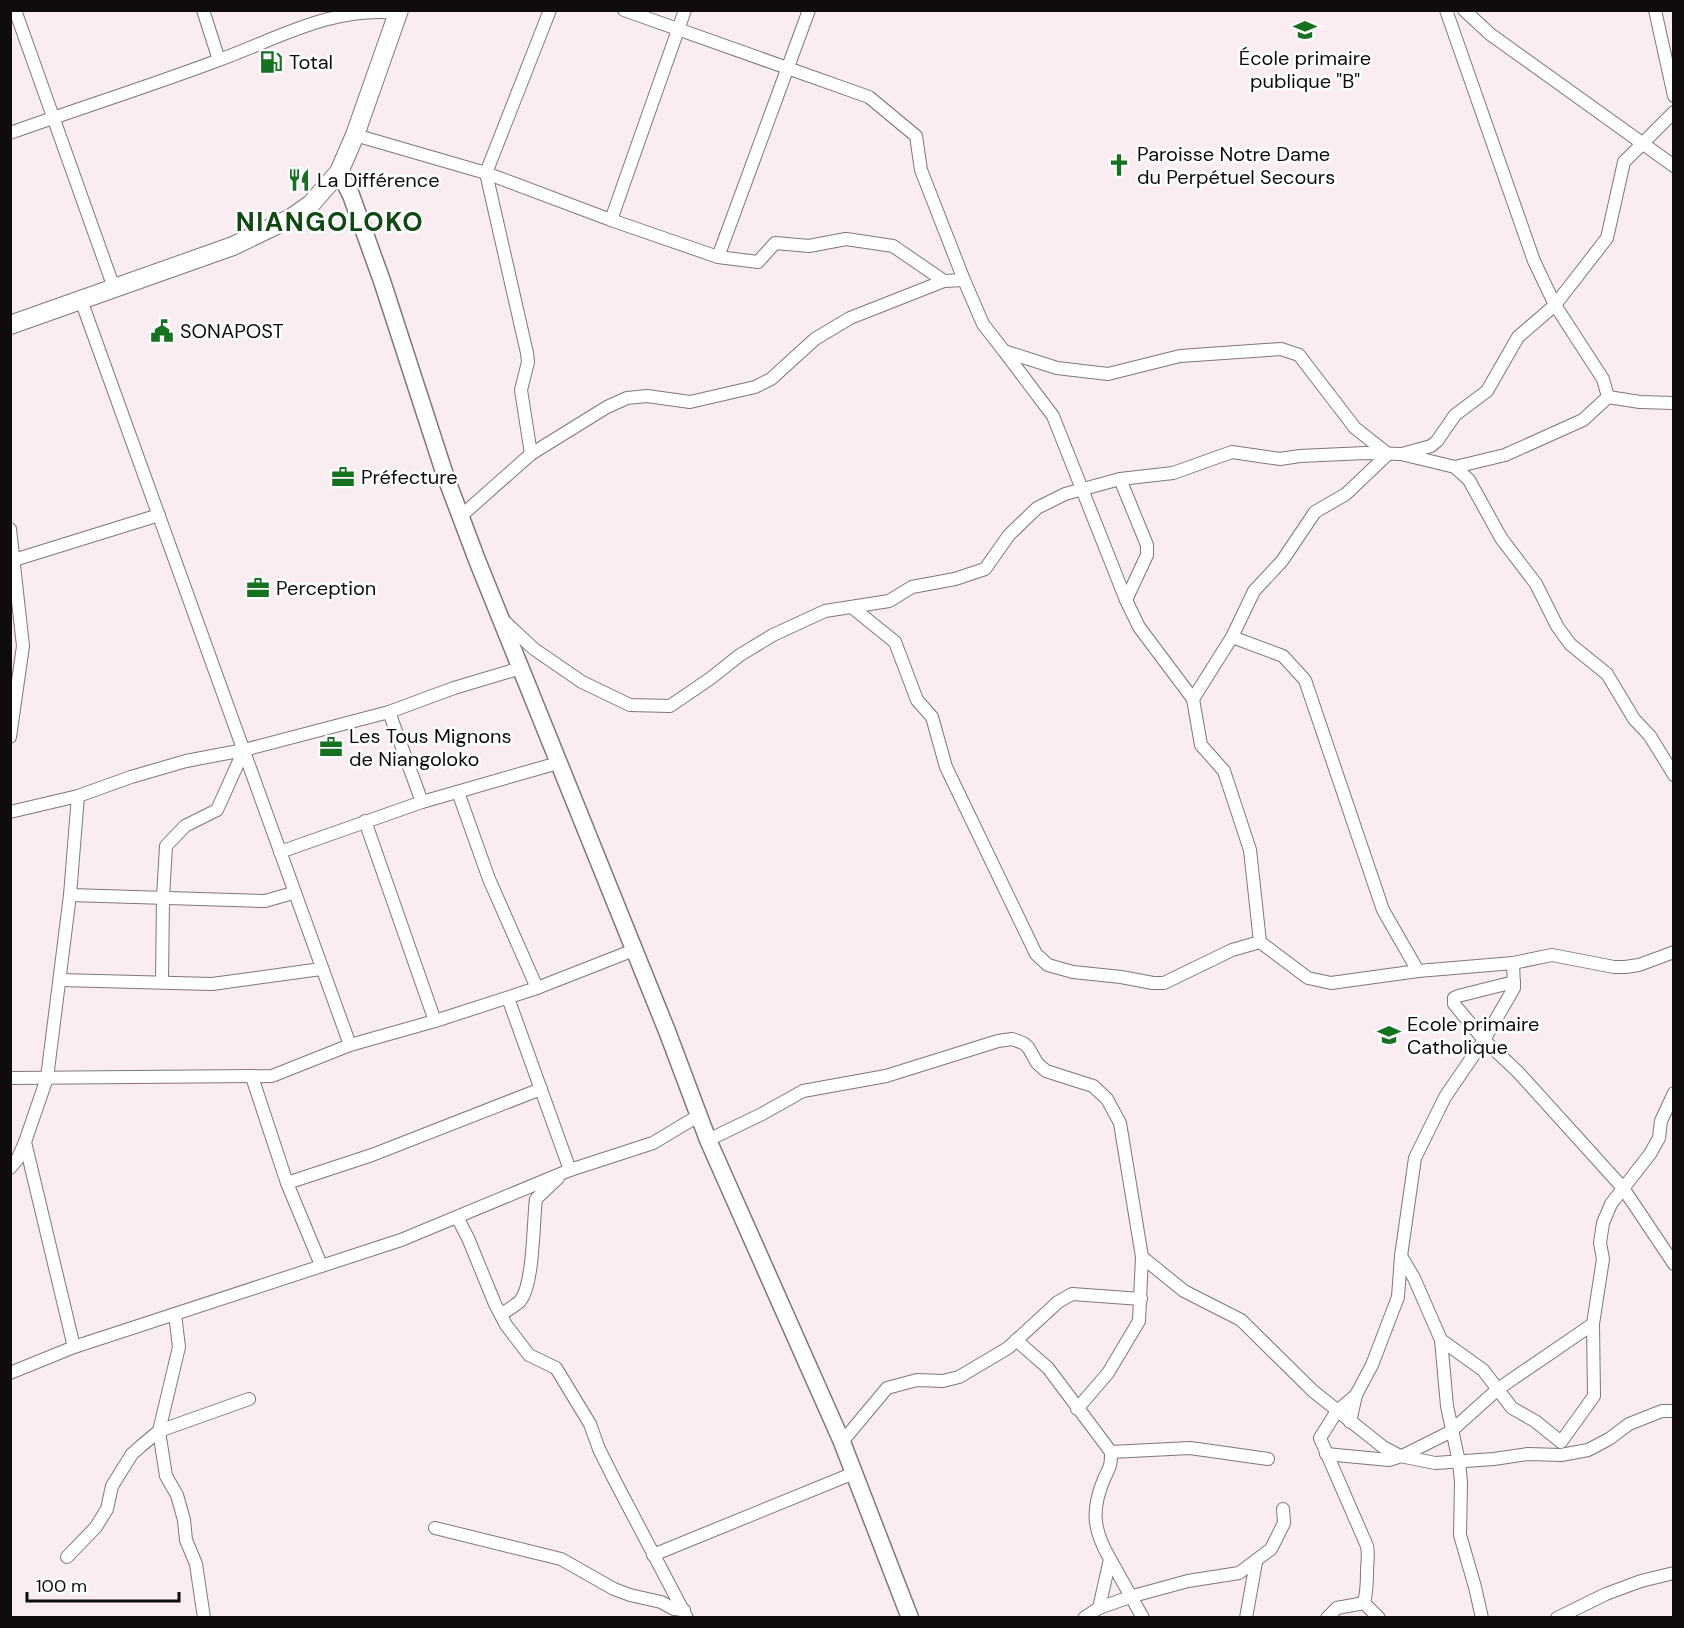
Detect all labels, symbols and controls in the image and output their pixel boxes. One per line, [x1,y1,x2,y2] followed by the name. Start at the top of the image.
[1292,17,1318,43] school or university icon: École primaire publique "B"
[1239,45,1371,94] place label: École primaire publique "B"
[258,49,284,75] fuel station icon: Total
[289,49,333,75] place label: Total
[1137,141,1335,190] place label: Paroisse Notre Dame du Perpétuel Secours
[1106,152,1132,178] church icon: Paroisse Notre Dame du Perpétuel Secours
[286,167,312,193] restaurant icon: La Différence
[317,167,440,193] place label: La Différence
[236,205,424,239] district label: NIANGOLOKO
[149,318,175,344] public building icon: SONAPOST
[180,318,284,344] place label: SONAPOST
[330,464,356,490] office icon: Préfecture
[361,464,458,490] place label: Préfecture
[245,575,271,601] office icon: Perception
[276,575,376,601] place label: Perception
[349,723,512,772] place label: Les Tous Mignons de Niangoloko
[318,734,344,760] office icon: Les Tous Mignons de Niangoloko
[1407,1011,1539,1060] place label: Ecole primaire Catholique
[1376,1022,1402,1048] school or university icon: Ecole primaire Catholique
[27,1565,178,1603] scale bar
[36,1574,87,1598] text: 100 m

